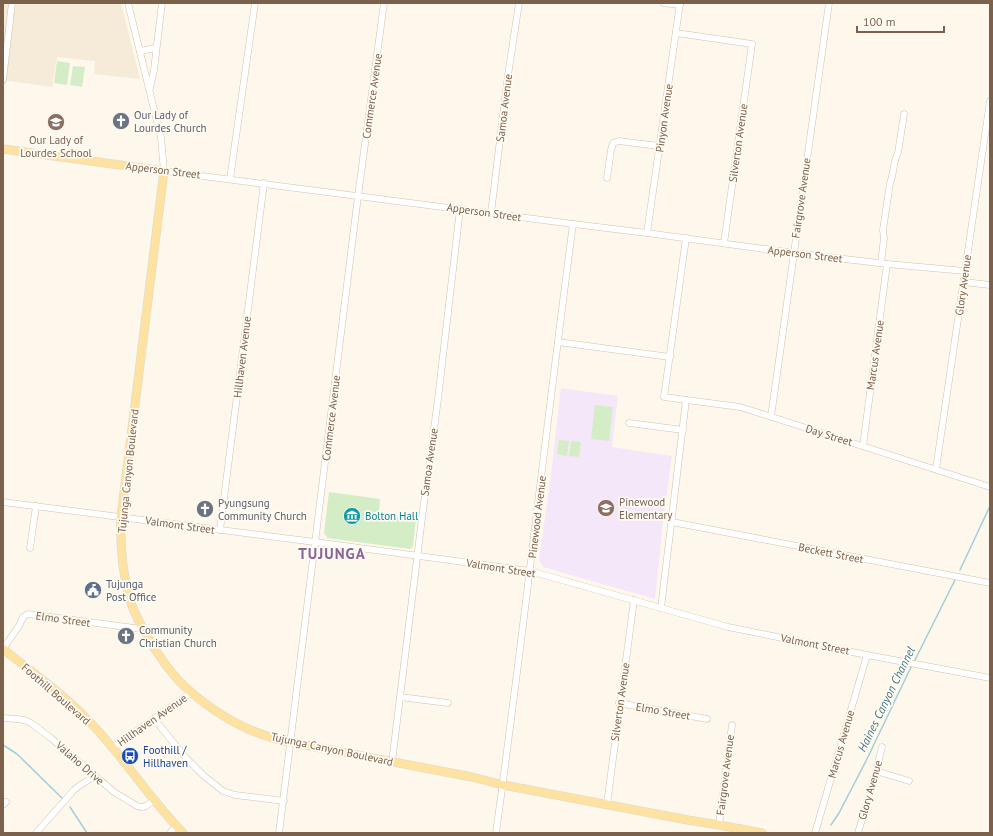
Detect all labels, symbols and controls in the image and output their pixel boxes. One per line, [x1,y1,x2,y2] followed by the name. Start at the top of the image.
[857,8,944,34] scale bar
[863,14,896,29] text: 100 m
[359,52,385,140] street label: Commerce Avenue
[493,73,515,143] street label: Samoa Avenue
[652,82,676,153] street label: Pinyon Avenue
[726,102,751,183] street label: Silverton Avenue
[134,108,207,135] place label: Our Lady of Lourdes Church
[111,111,131,131] church icon: Our Lady of Lourdes Church
[46,112,66,132] school or university icon: Our Lady of Lourdes School
[20,133,93,160] place label: Our Lady of Lourdes School
[788,157,814,239] street label: Fairgrove Avenue
[125,158,201,182] street label: Apperson Street
[446,200,522,224] street label: Apperson Street
[767,242,843,266] street label: Apperson Street
[952,253,974,316] street label: Glory Avenue
[230,315,254,399] street label: Hillhaven Avenue
[863,319,887,391] street label: Marcus Avenue
[319,374,343,462] street label: Commerce Avenue
[115,408,141,534] street label: Tujunga Canyon Boulevard
[804,421,854,449] street label: Day Street
[417,427,441,497] street label: Samoa Avenue
[525,474,549,559] street label: Pinewood Avenue
[619,495,673,522] place label: Pinewood Elementary
[218,496,307,523] place label: Pyungsung Community Church
[596,498,616,518] school or university icon: Pinewood Elementary
[195,499,215,519] church icon: Pyungsung Community Church
[342,506,362,526] museum icon: Bolton Hall
[365,509,419,523] place label: Bolton Hall
[143,513,216,537] street label: Valmont Street
[797,540,865,566] street label: Beckett Street
[298,544,366,563] district label: TUJUNGA
[464,555,537,580] street label: Valmont Street
[106,577,157,604] place label: Tujunga Post Office
[83,580,103,600] public building icon: Tujunga Post Office
[35,608,91,630] street label: Elmo Street
[139,623,217,650] place label: Community Christian Church
[116,626,136,646] church icon: Community Christian Church
[778,630,851,658] street label: Valmont Street
[854,643,918,754] water label: Haines Canyon Channel
[19,660,93,728] street label: Foothill Boulevard
[608,661,633,742] street label: Silverton Avenue
[114,691,190,749] street label: Hillhaven Avenue
[635,699,692,723] street label: Elmo Street
[825,708,858,780] street label: Marcus Avenue
[270,729,395,769] street label: Tujunga Canyon Boulevard
[713,734,737,816] street label: Fairgrove Avenue
[52,738,107,788] street label: Valaho Drive
[143,743,188,770] place label: Foothill / Hillhaven
[120,746,140,766] bus stop icon: Foothill / Hillhaven
[855,758,885,821] street label: Glory Avenue

